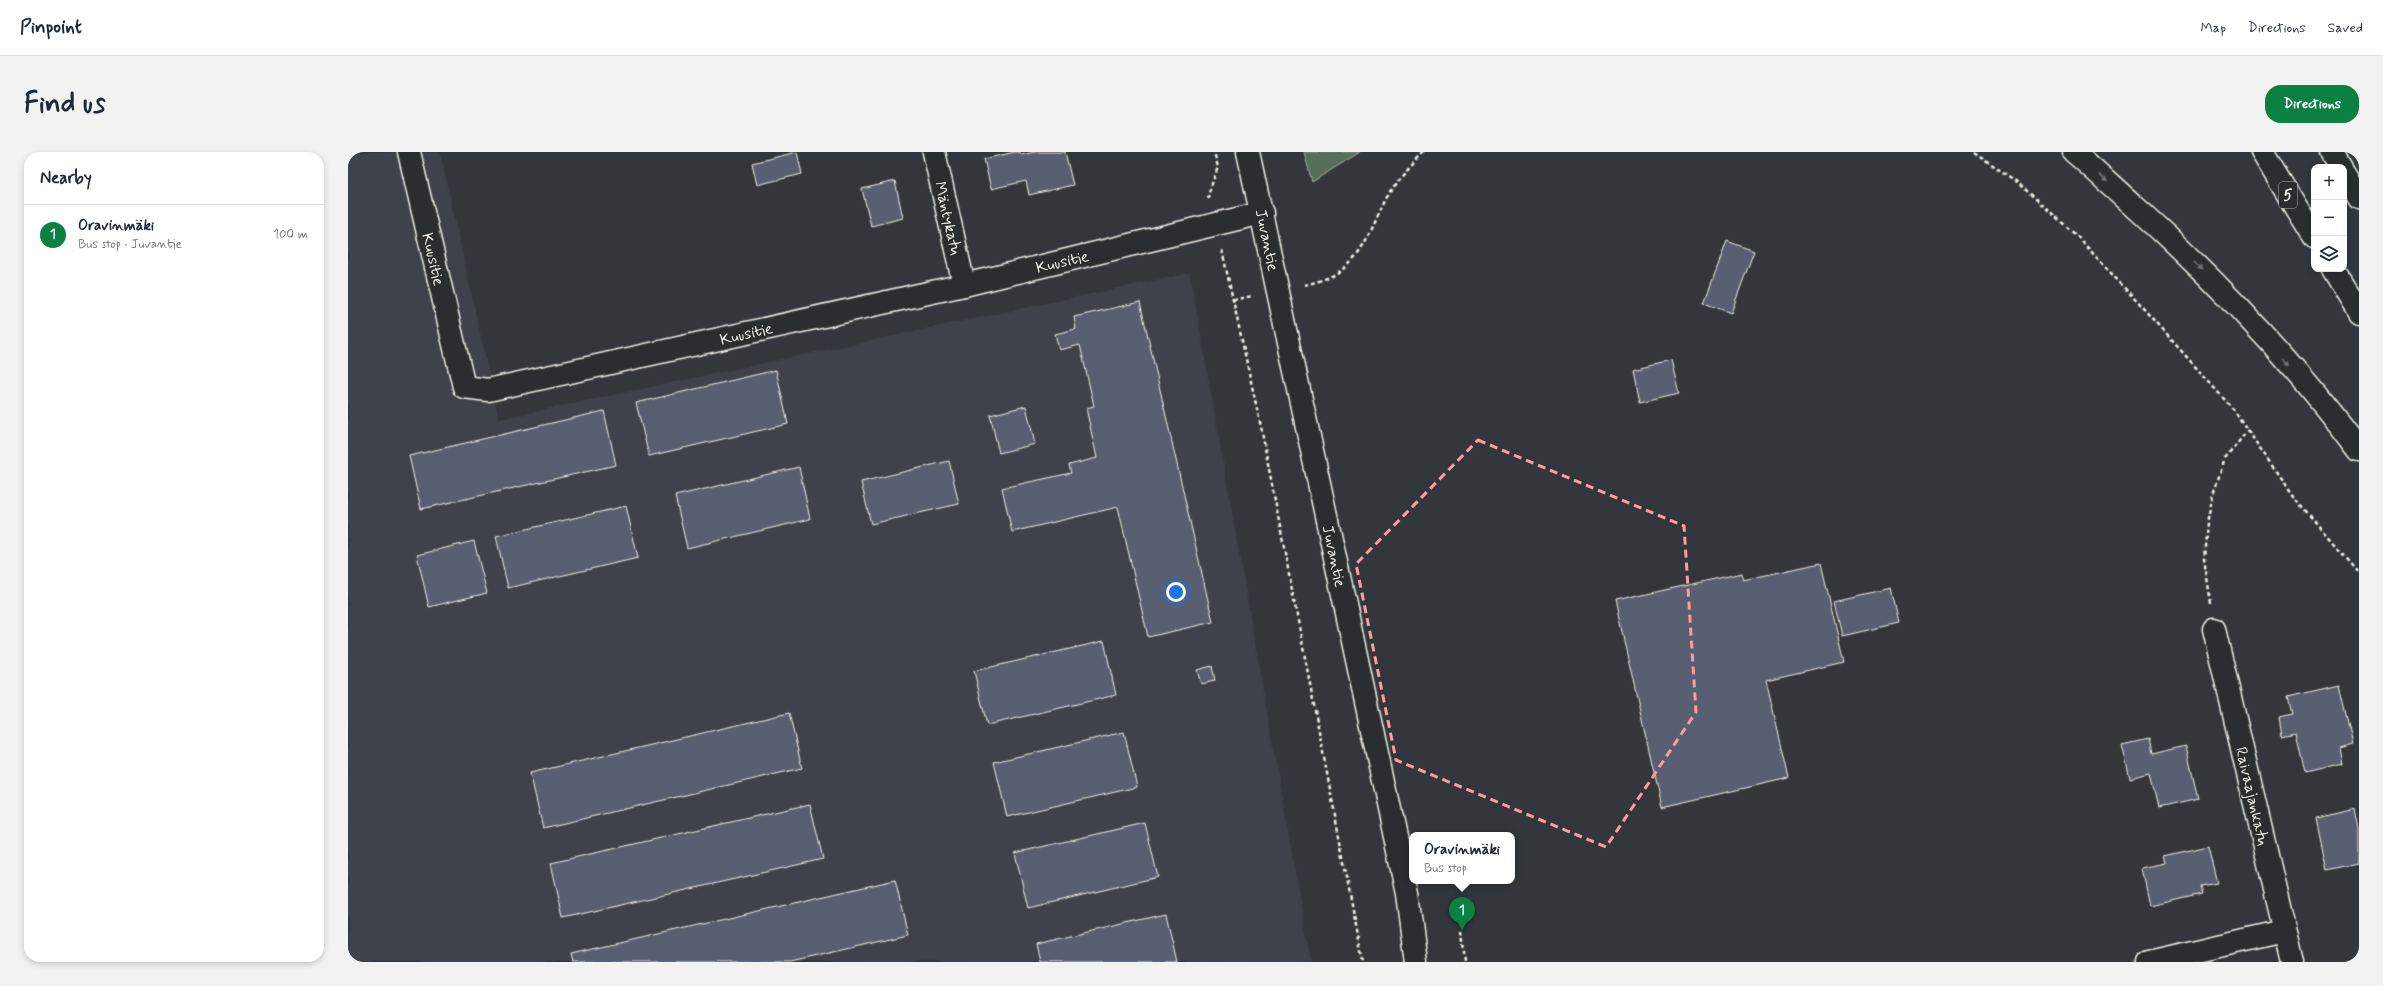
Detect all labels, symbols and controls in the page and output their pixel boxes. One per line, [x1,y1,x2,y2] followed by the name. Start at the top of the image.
[20,15,82,40] text: Pinpoint
[2200,19,2226,37] text: Map
[2248,19,2306,37] text: Directions
[2328,19,2363,37] text: Saved
[2265,85,2359,123] button: Directions
[24,86,105,123] text: Find us
[2311,164,2347,272] map controls
[2311,164,2347,200] button: +
[40,167,92,189] text: Nearby
[2098,173,2108,183] one-way arrow
[929,179,966,258] street label: Mäntykatu
[2279,182,2297,208] road number: 5
[2311,200,2347,236] button: −
[1250,208,1283,273] street label: Juvantie
[78,216,154,236] text: Oravinmäki
[50,226,56,243] text: 1
[273,226,308,243] text: 100 m
[416,231,449,288] street label: Kuusitie
[78,236,182,253] text: Bus stop · Juvantie
[2311,236,2347,272] button: layers
[1034,246,1091,279] street label: Kuusitie
[2193,261,2203,271] one-way arrow
[718,318,775,351] street label: Kuusitie
[2282,356,2291,367] one-way arrow
[1317,524,1350,589] street label: Juvantie
[1166,582,1186,602] your location
[2230,745,2273,848] street label: Raivaajankatu
[1409,832,1515,884] popup
[1424,840,1500,860] text: Oravinmäki
[1424,860,1467,877] text: Bus stop
[1449,897,1475,930] pin: 1

